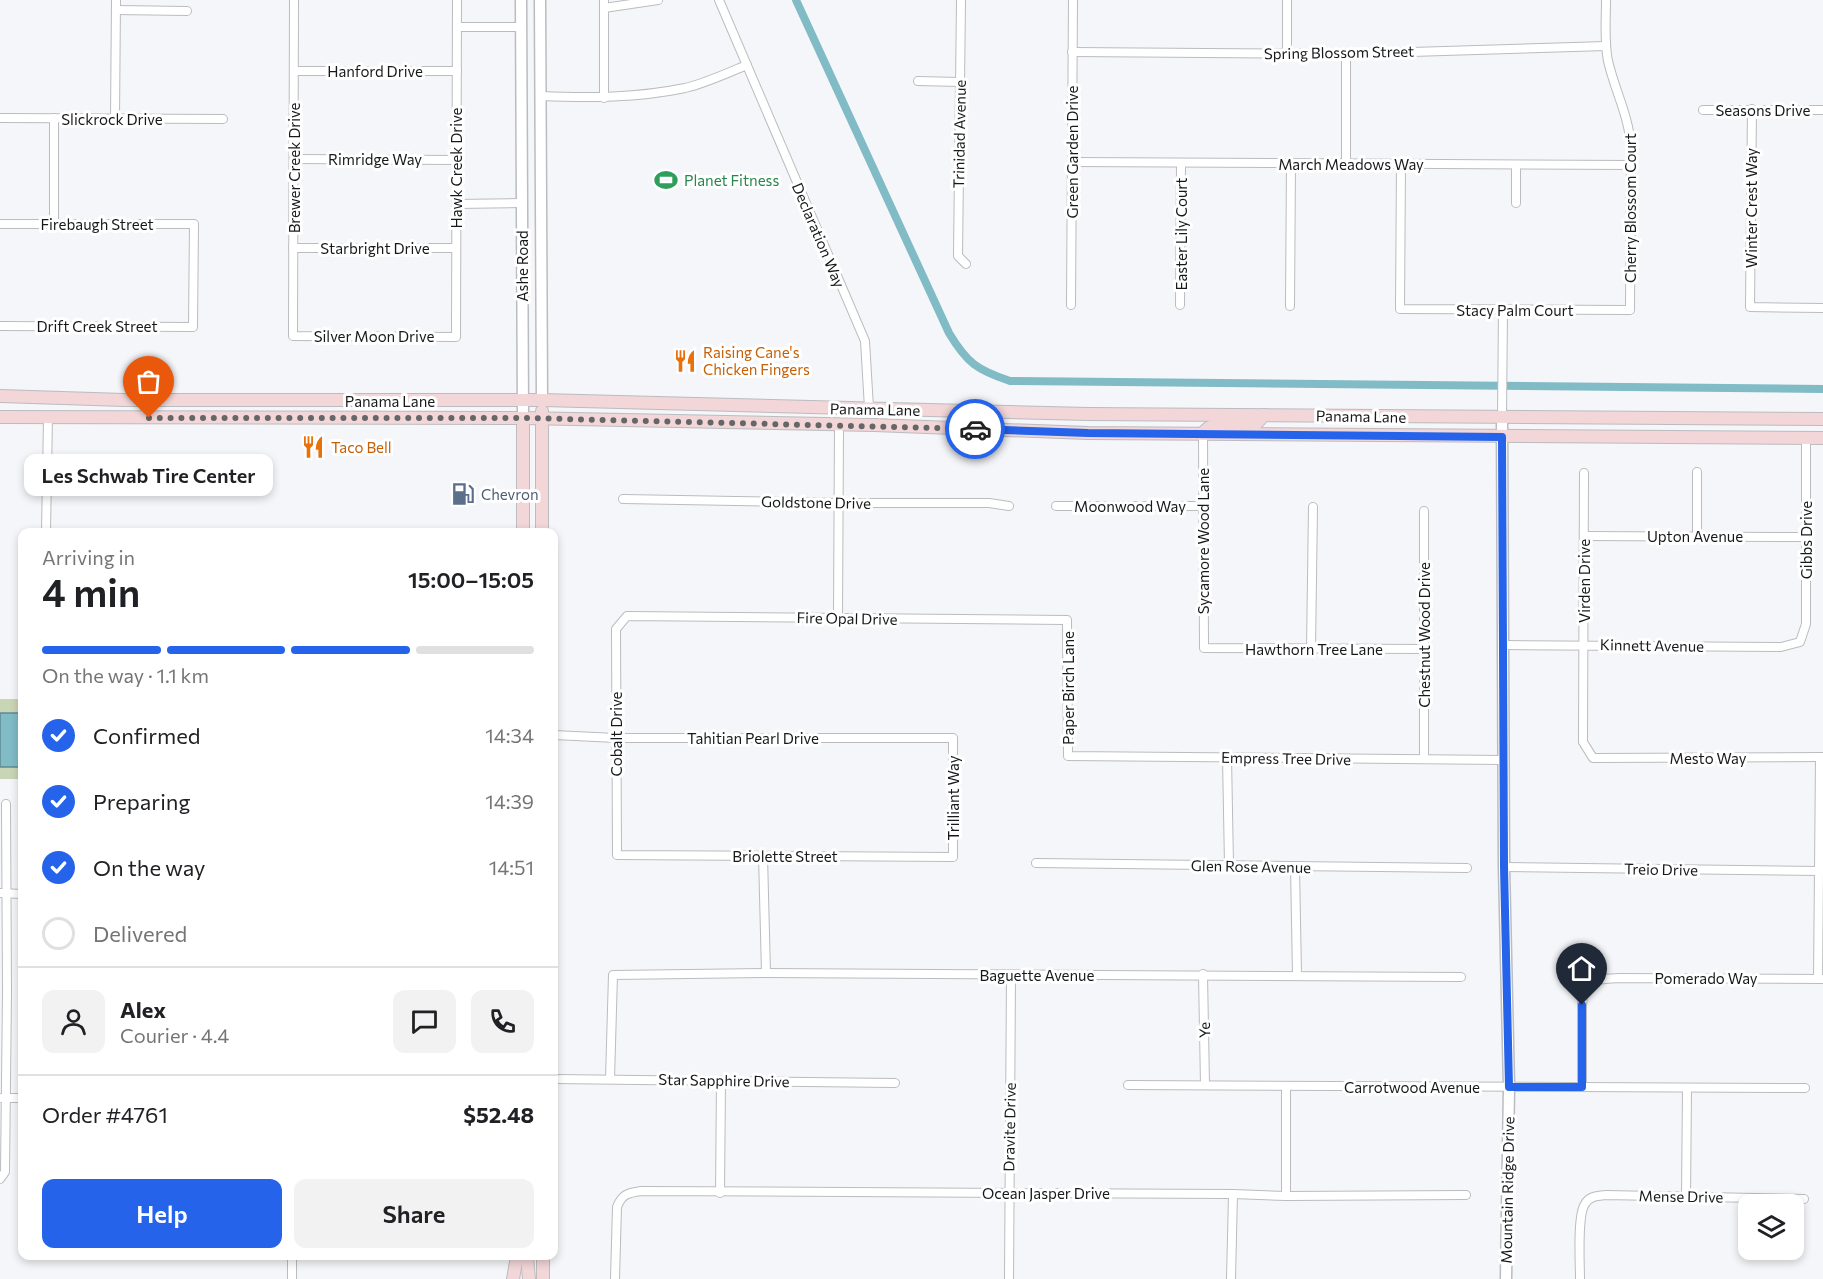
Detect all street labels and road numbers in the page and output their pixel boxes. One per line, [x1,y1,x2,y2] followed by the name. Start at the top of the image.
[1264,42,1414,62] street label: Spring Blossom Street
[327,62,423,80] street label: Hanford Drive
[949,79,969,189] street label: Trinidad Avenue
[1063,85,1081,218] street label: Green Garden Drive
[1716,101,1811,119] street label: Seasons Drive
[285,103,303,233] street label: Brewer Creek Drive
[447,107,465,229] street label: Hawk Creek Drive
[61,110,163,128] street label: Slickrock Drive
[1621,133,1639,283] street label: Cherry Blossom Court
[1742,148,1760,268] street label: Winter Crest Way
[328,150,422,168] street label: Rimridge Way
[1278,155,1424,173] street label: March Meadows Way
[1172,178,1190,291] street label: Easter Lily Court
[789,180,849,290] street label: Declaration Way
[40,215,154,233] street label: Firebaugh Street
[513,230,531,302] street label: Ashe Road
[320,239,430,257] street label: Starbright Drive
[1456,301,1574,319] street label: Stacy Palm Court
[36,317,158,335] street label: Drift Creek Street
[314,327,434,345] street label: Silver Moon Drive
[345,392,435,410] street label: Panama Lane
[830,399,920,419] street label: Panama Lane
[1316,406,1406,426] street label: Panama Lane
[1194,468,1212,614] street label: Sycamore Wood Lane
[761,492,871,512] street label: Goldstone Drive
[1074,497,1186,515] street label: Moonwood Way
[1797,501,1815,579] street label: Gibbs Drive
[1647,527,1743,545] street label: Upton Avenue
[1575,539,1593,623] street label: Virden Drive
[1415,562,1433,708] street label: Chestnut Wood Drive
[796,608,898,628] street label: Fire Opal Drive
[1059,631,1077,745] street label: Paper Birch Lane
[1600,635,1704,655] street label: Kinnett Avenue
[1245,640,1383,658] street label: Hawthorn Tree Lane
[607,691,625,777] street label: Cobalt Drive
[687,729,819,747] street label: Tahitian Pearl Drive
[1221,748,1351,768] street label: Empress Tree Drive
[1670,749,1747,767] street label: Mesto Way
[944,755,962,841] street label: Trilliant Way
[732,847,838,865] street label: Briolette Street
[1191,856,1311,876] street label: Glen Rose Avenue
[1624,859,1698,879] street label: Treio Drive
[980,966,1094,984] street label: Baguette Avenue
[1654,969,1758,987] street label: Pomerado Way
[1195,1022,1213,1038] street label: Ye
[658,1070,790,1090] street label: Star Sapphire Drive
[1344,1078,1480,1096] street label: Carrotwood Avenue
[999,1082,1019,1172] street label: Dravite Drive
[1497,1116,1517,1264] street label: Mountain Ridge Drive
[982,1184,1110,1202] street label: Ocean Jasper Drive
[1639,1186,1724,1206] street label: Mense Drive

